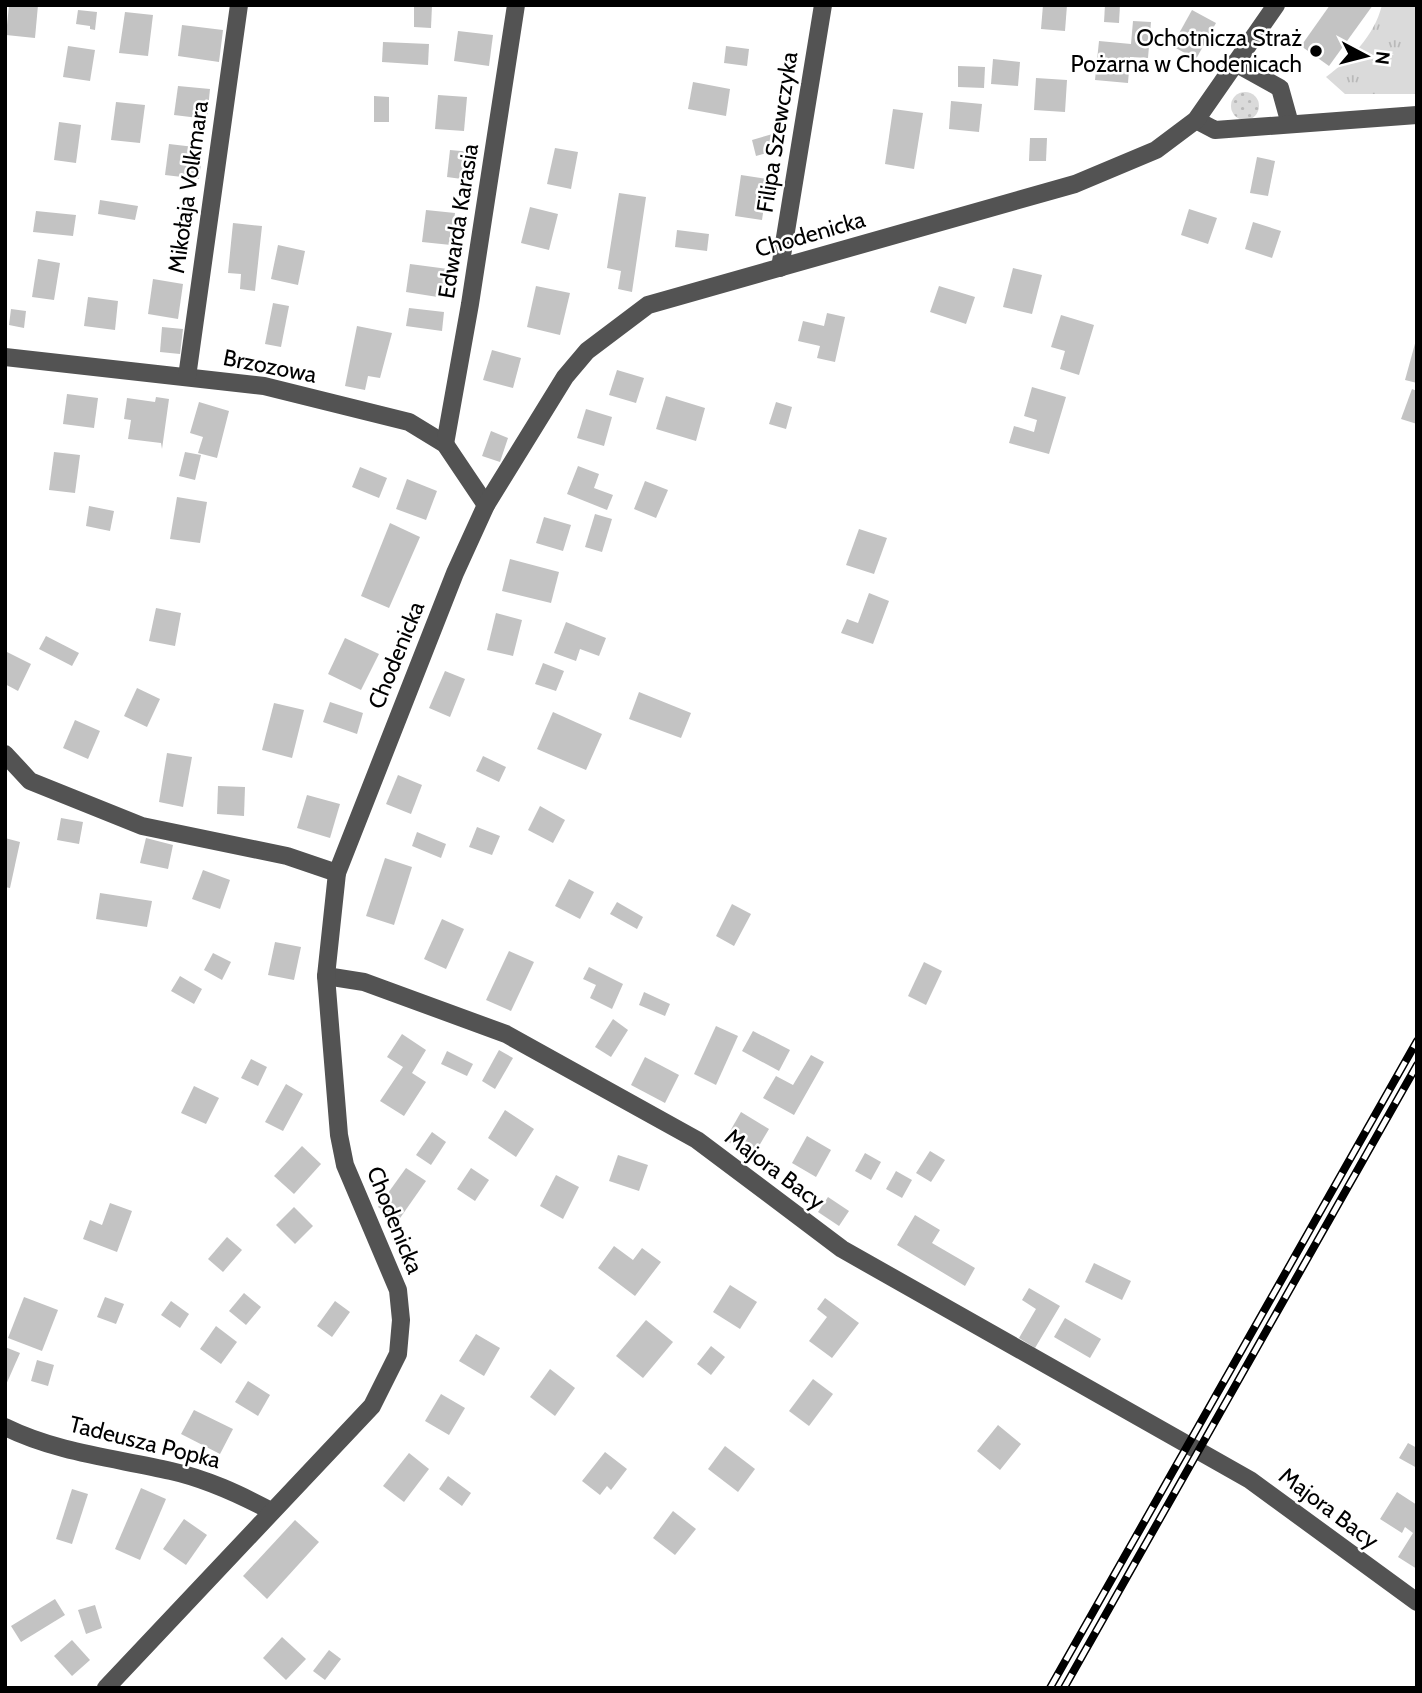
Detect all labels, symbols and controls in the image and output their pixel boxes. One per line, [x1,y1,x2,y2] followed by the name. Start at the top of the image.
[1331,21,1401,91] north arrow
[1070,24,1302,78] place label: Ochotnicza Straż Pożarna w Chodenicach
[1308,43,1324,59] marker: Ochotnicza Straż Pożarna w Chodenicach
[750,50,804,214] street label: Filipa Szewczyka
[1370,50,1395,66] text: N
[162,99,214,275] street label: Mikołaja Volkmara
[432,142,484,300] street label: Edwarda Karasia
[752,205,868,263] street label: Chodenicka
[221,343,319,389] street label: Brzozowa
[362,597,430,713] street label: Chodenicka
[720,1123,831,1216] street label: Majora Bacy
[361,1162,429,1278] street label: Chodenicka
[67,1410,223,1474] street label: Tadeusza Popka
[1274,1462,1385,1555] street label: Majora Bacy

